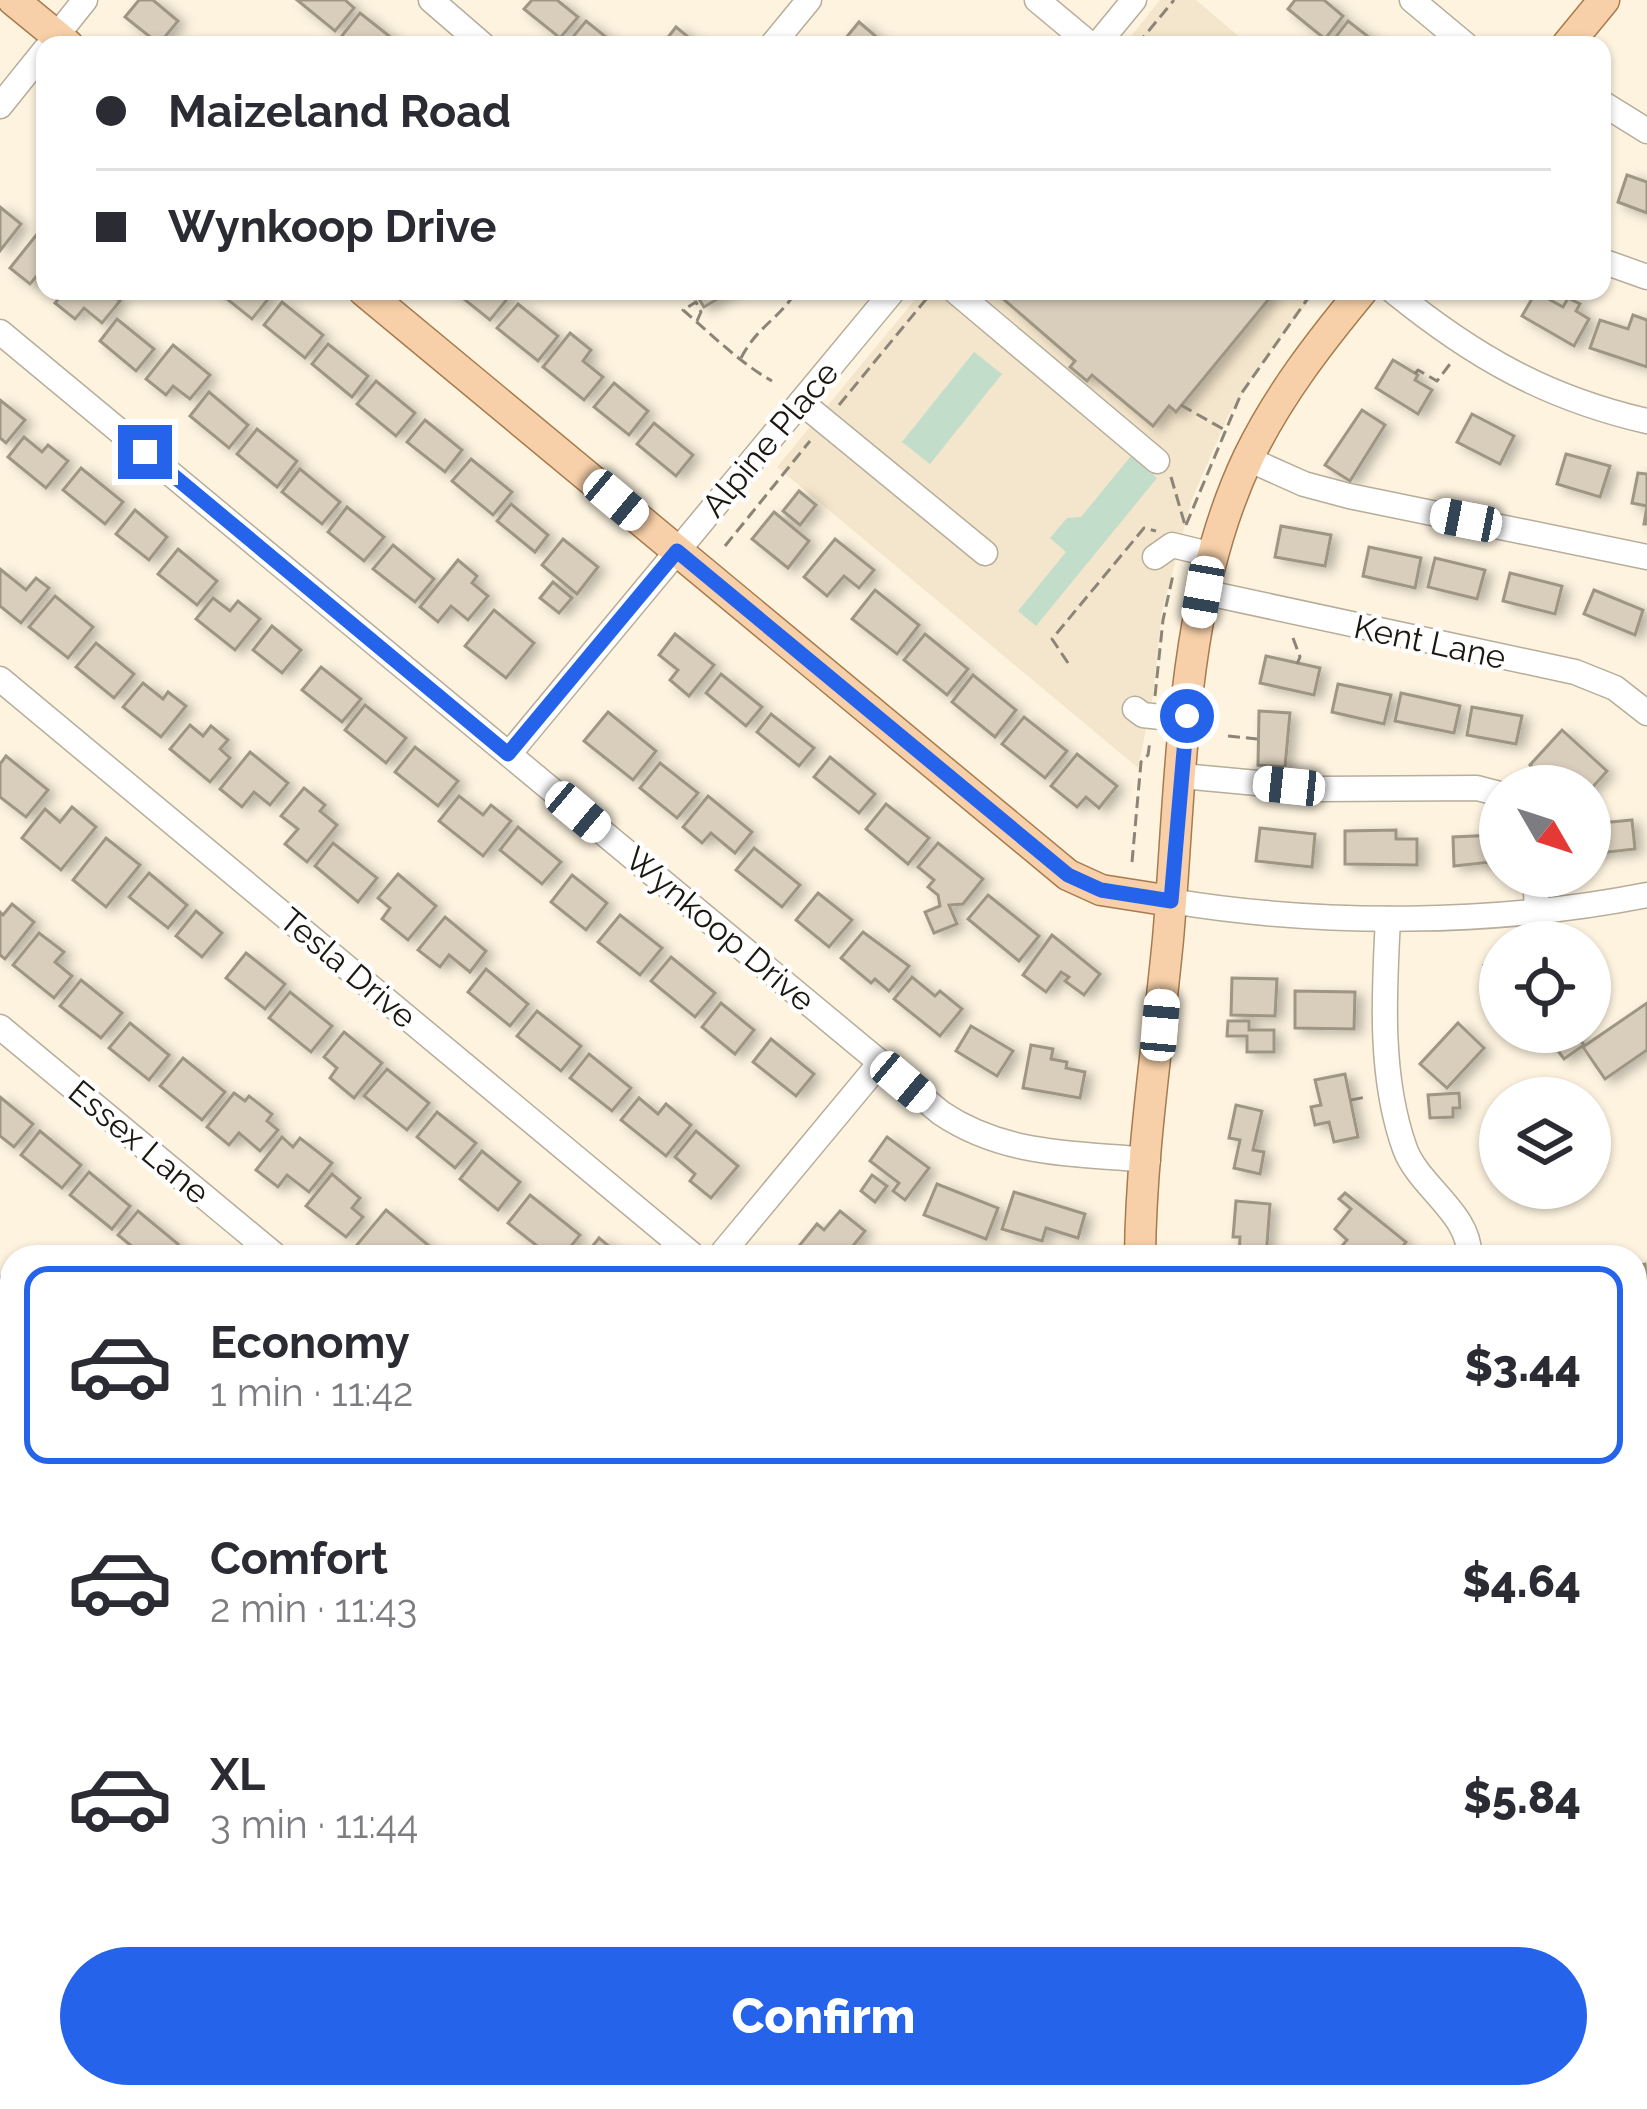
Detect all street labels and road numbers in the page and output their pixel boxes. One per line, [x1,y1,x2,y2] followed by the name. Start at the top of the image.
[694,353,846,525] street label: Alpine Place
[1351,607,1509,677] street label: Kent Lane
[618,839,822,1019] street label: Wynkoop Drive
[272,900,424,1036] street label: Tesla Drive
[61,1072,217,1212] street label: Essex Lane

